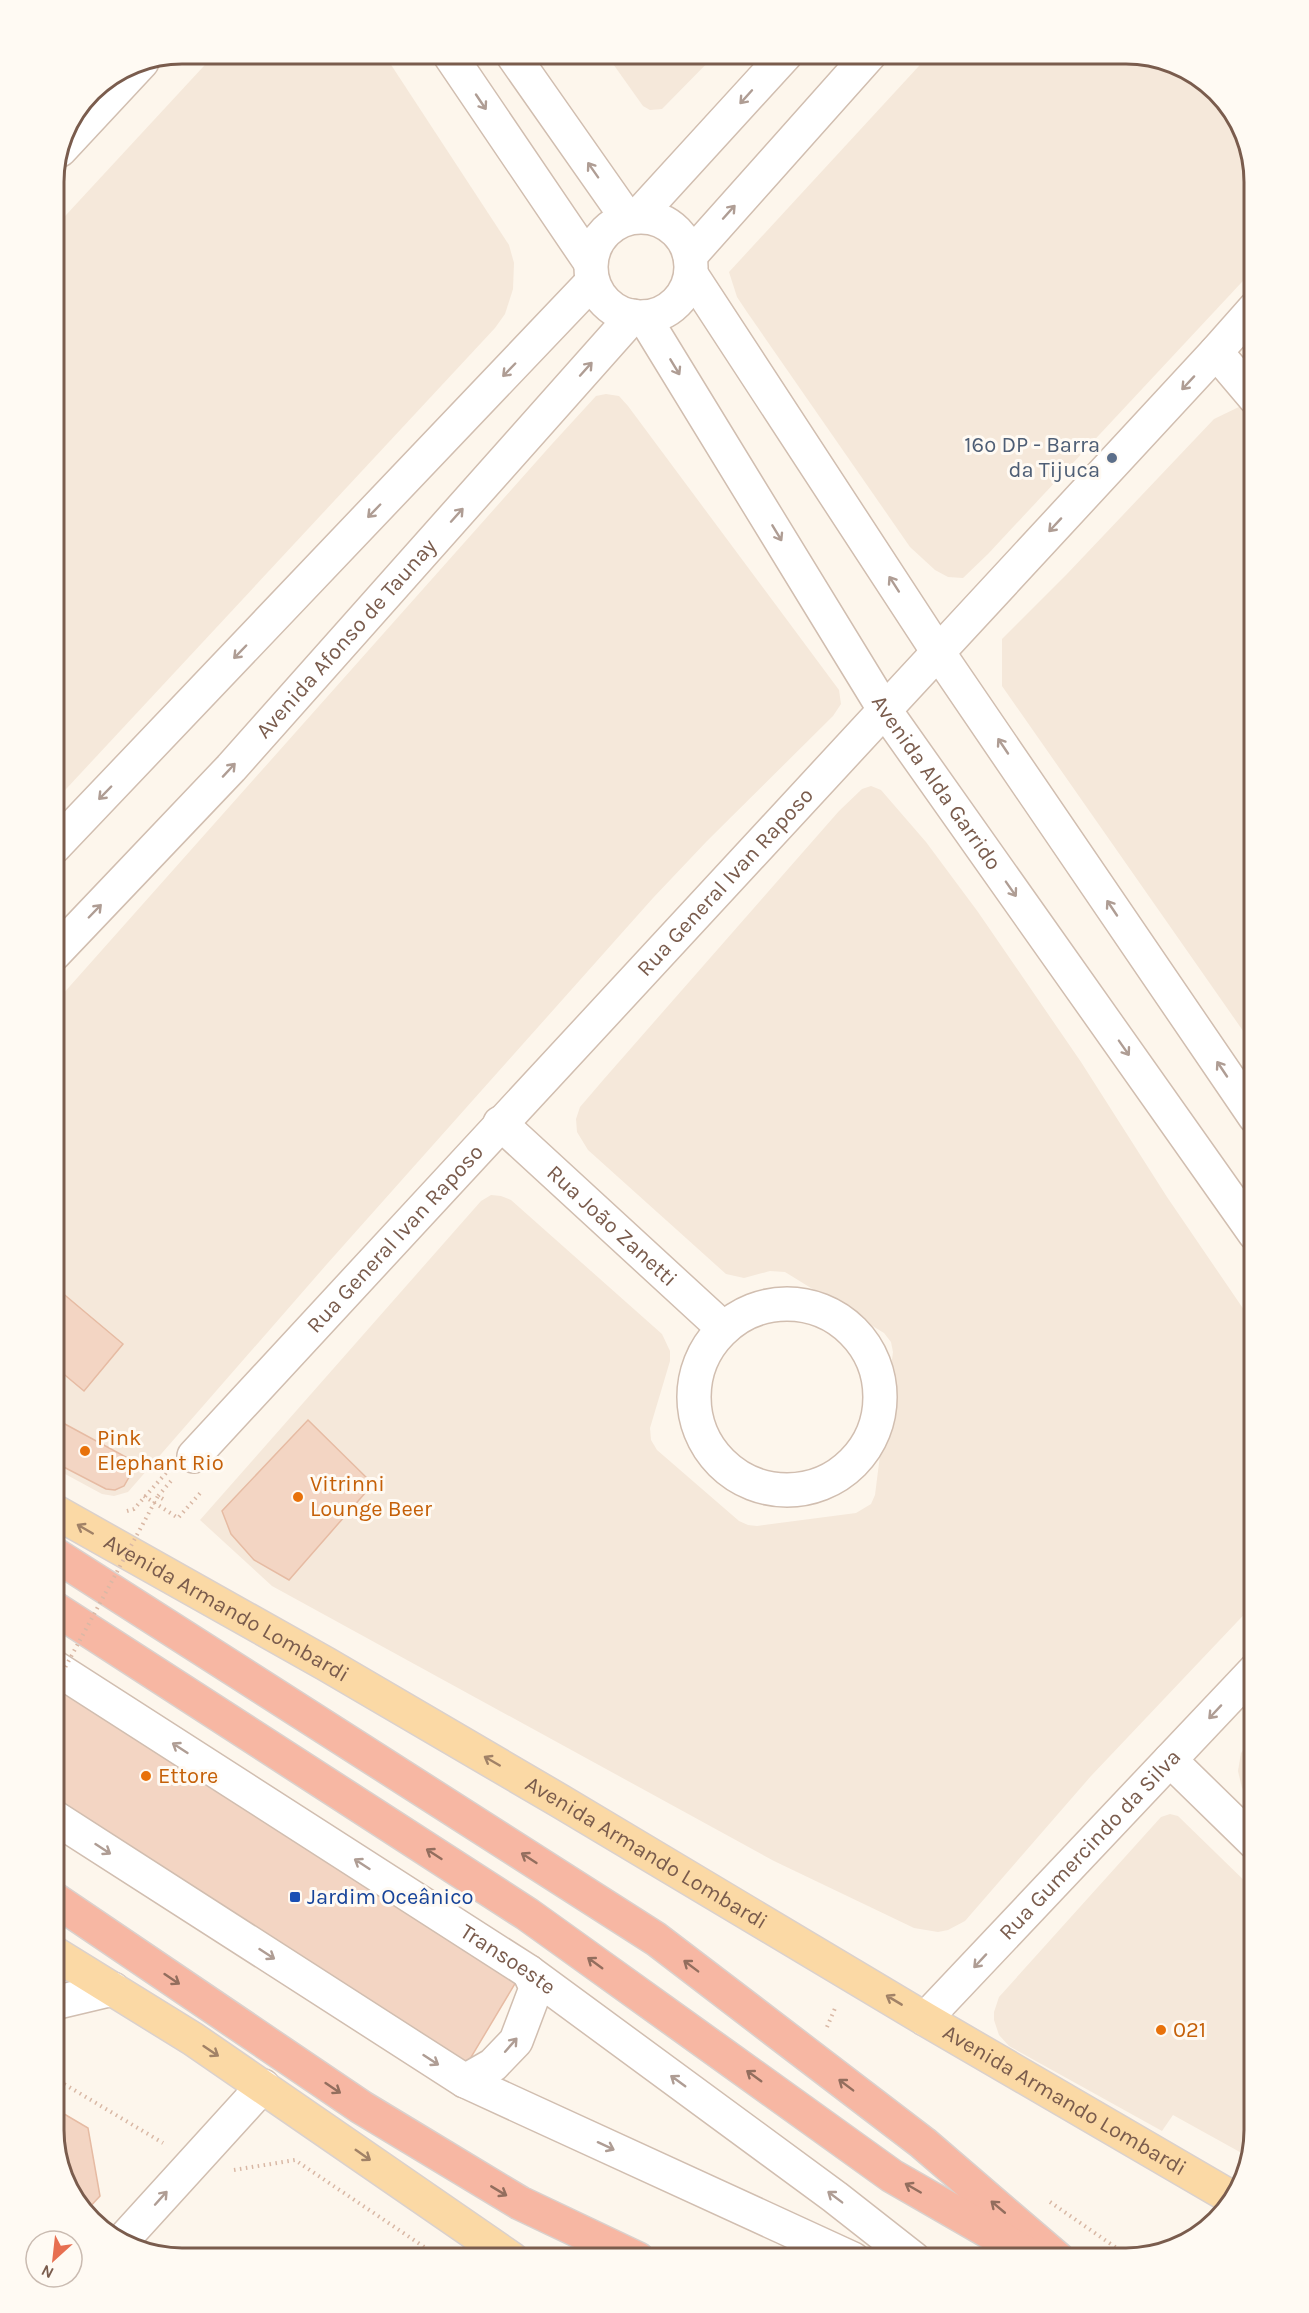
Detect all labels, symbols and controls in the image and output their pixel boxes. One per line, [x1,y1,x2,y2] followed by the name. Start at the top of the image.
[739,90,753,105] one-way arrow
[475,94,488,111] one-way arrow
[587,162,599,179] one-way arrow
[722,205,736,220] one-way arrow
[669,358,681,375] one-way arrow
[501,362,516,377] one-way arrow
[579,362,593,377] one-way arrow
[1181,375,1195,390] one-way arrow
[964,432,1100,483] place label: 16º DP - Barra da Tijuca
[1105,451,1119,465] marker: 16º DP - Barra da Tijuca
[367,503,381,518] one-way arrow
[450,508,464,523] one-way arrow
[1048,518,1062,533] one-way arrow
[771,524,783,541] one-way arrow
[250,533,442,744] street label: Avenida Afonso de Taunay
[888,577,900,593] one-way arrow
[233,644,247,659] one-way arrow
[866,691,1007,875] street label: Avenida Alda Garrido
[996,738,1009,755] one-way arrow
[222,763,236,778] one-way arrow
[632,782,819,982] street label: Rua General Ivan Raposo
[98,786,113,801] one-way arrow
[1005,880,1017,896] one-way arrow
[1106,900,1118,916] one-way arrow
[87,904,102,919] one-way arrow
[1118,1039,1130,1056] one-way arrow
[1216,1061,1228,1077] one-way arrow
[301,1139,489,1339] street label: Rua General Ivan Raposo
[542,1160,682,1292] street label: Rua João Zanetti
[97,1425,224,1476] place label: Pink Elephant Rio
[78,1444,92,1458] marker: Pink Elephant Rio
[310,1471,432,1522] place label: Vitrinni Lounge Beer
[291,1490,305,1504] marker: Vitrinni Lounge Beer
[77,1523,94,1535] one-way arrow
[99,1529,354,1688] street label: Avenida Armando Lombardi
[1208,1705,1222,1720] one-way arrow
[172,1741,189,1753] one-way arrow
[994,1744,1186,1945] street label: Rua Gumercindo da Silva
[484,1754,501,1766] one-way arrow
[158,1763,218,1789] place label: Ettore
[139,1769,153,1783] marker: Ettore
[521,1771,772,1935] street label: Avenida Armando Lombardi
[94,1843,111,1855] one-way arrow
[425,1847,442,1860] one-way arrow
[522,1852,538,1864] one-way arrow
[354,1858,371,1870] one-way arrow
[307,1884,474,1910] place label: Jardim Oceânico
[288,1890,302,1904] marker: Jardim Oceânico
[456,1918,561,2000] street label: Transoeste
[259,1948,276,1961] one-way arrow
[973,1953,987,1968] one-way arrow
[587,1957,604,1969] one-way arrow
[684,1960,700,1973] one-way arrow
[164,1973,180,1985] one-way arrow
[886,1994,903,2006] one-way arrow
[1173,2017,1206,2043] place label: 021
[938,2019,1191,2181] street label: Avenida Armando Lombardi
[1154,2023,1168,2037] marker: 021
[503,2038,517,2054] one-way arrow
[202,2045,218,2057] one-way arrow
[423,2053,440,2066] one-way arrow
[746,2070,762,2082] one-way arrow
[671,2075,687,2088] one-way arrow
[839,2078,855,2091] one-way arrow
[325,2082,342,2095] one-way arrow
[597,2141,615,2152] one-way arrow
[355,2149,371,2161] one-way arrow
[905,2182,923,2193] one-way arrow
[490,2185,507,2197] one-way arrow
[154,2190,168,2205] one-way arrow
[827,2191,843,2204] one-way arrow
[990,2201,1006,2214] one-way arrow
[24,2229,84,2289] north arrow
[38,2261,57,2283] text: N

